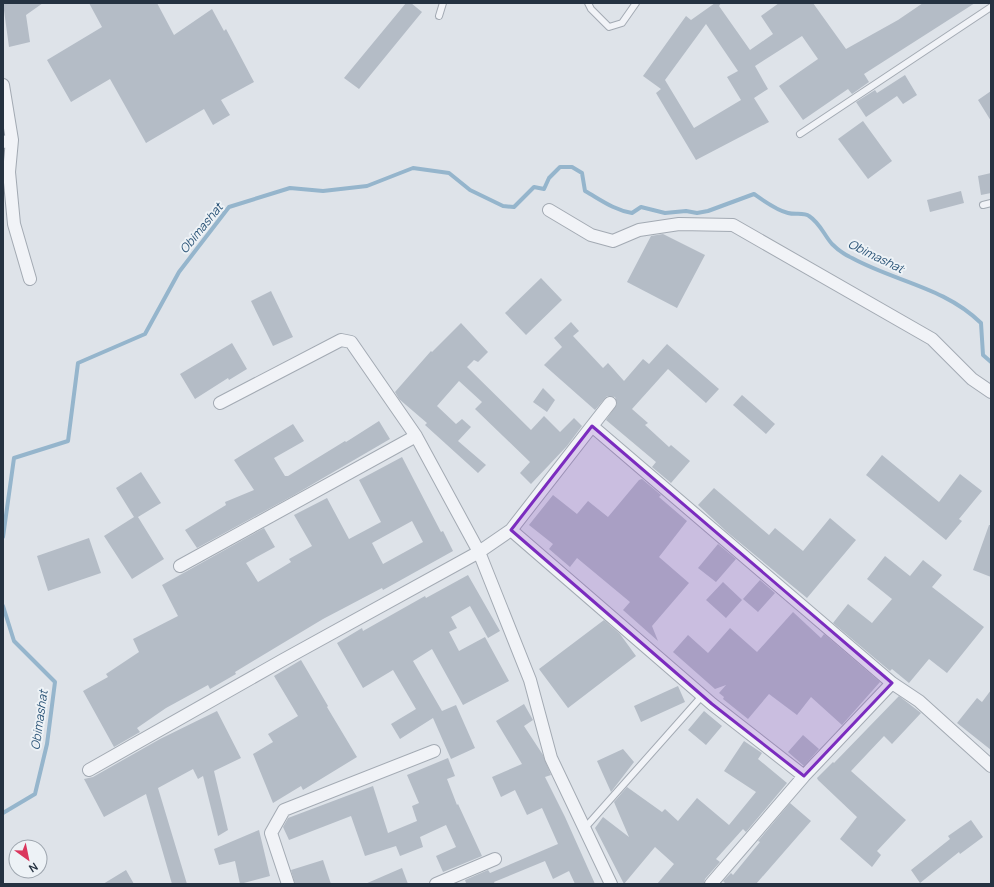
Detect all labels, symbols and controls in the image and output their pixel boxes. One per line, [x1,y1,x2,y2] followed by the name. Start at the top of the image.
[175,198,227,257] water label: Obimashat
[845,235,908,277] water label: Obimashat
[26,688,52,751] water label: Obimashat
[8,839,48,879] north arrow
[26,859,41,876] text: N

